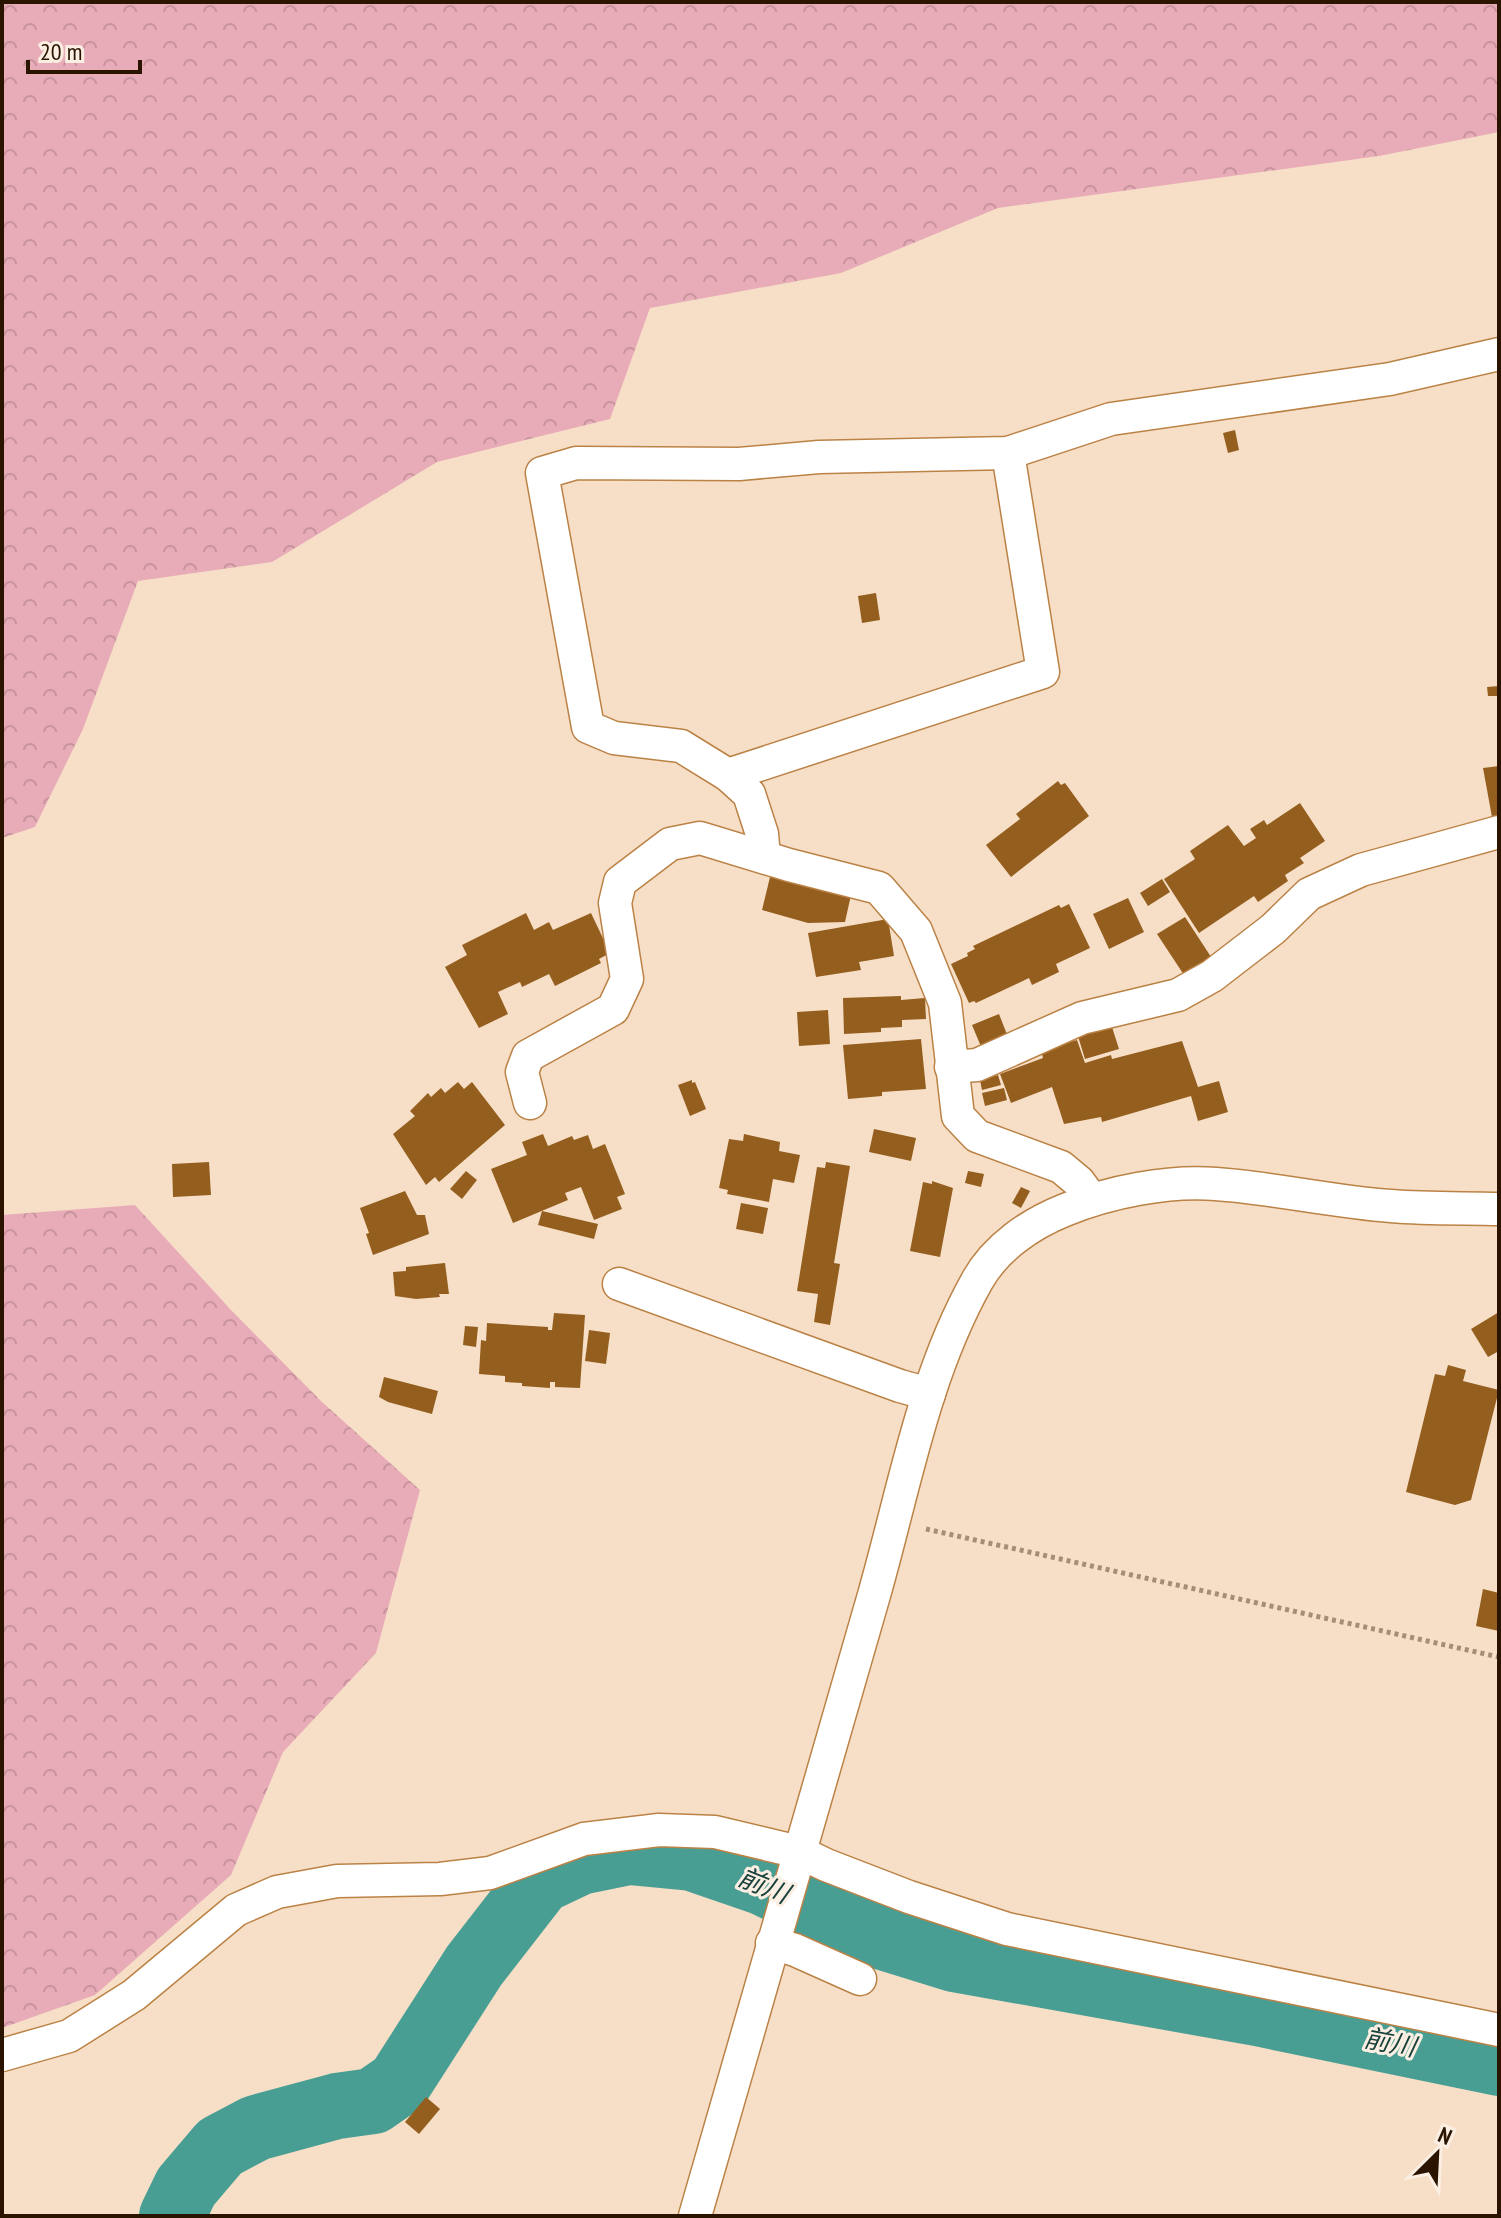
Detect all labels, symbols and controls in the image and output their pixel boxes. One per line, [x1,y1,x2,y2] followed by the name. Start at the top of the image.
[28,24,140,74] scale bar
[40,36,82,67] text: 20 m
[734,1860,797,1911] water label: 前川
[1361,2021,1422,2064] water label: 前川
[1397,2114,1477,2194] north arrow
[1434,2121,1456,2151] text: N

